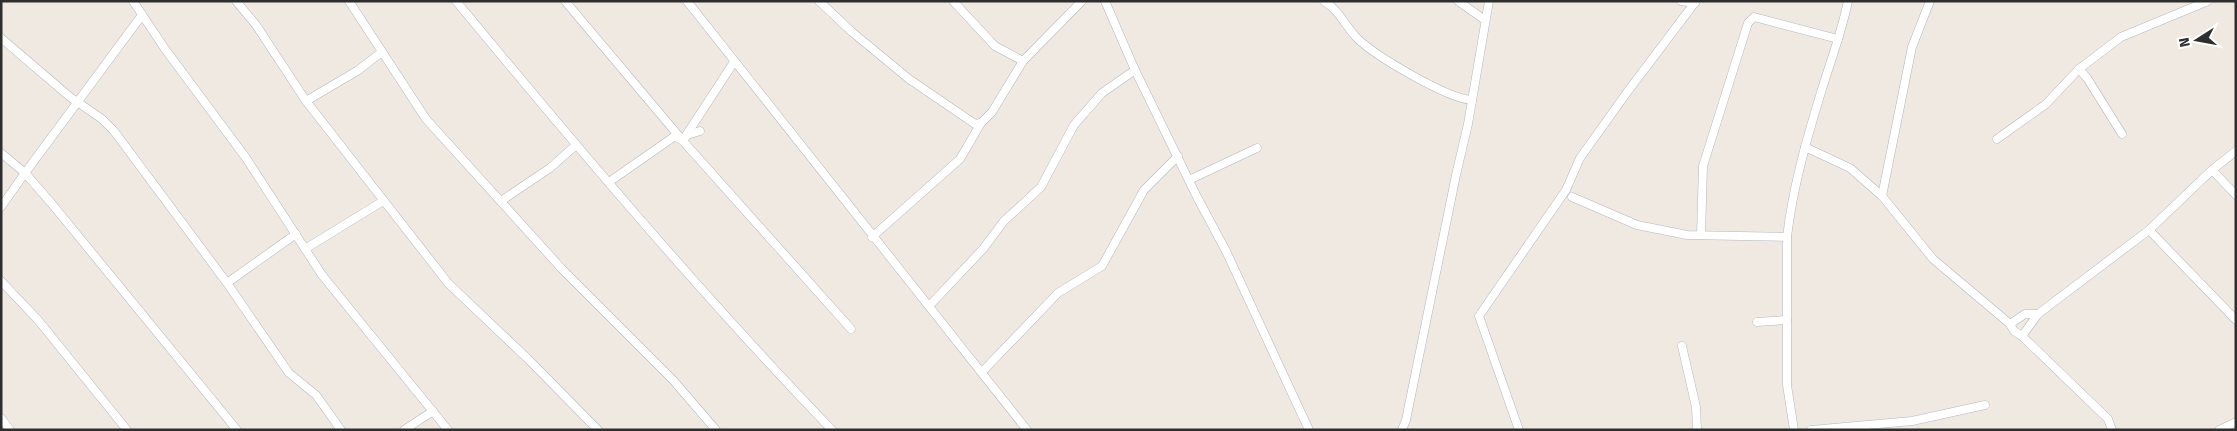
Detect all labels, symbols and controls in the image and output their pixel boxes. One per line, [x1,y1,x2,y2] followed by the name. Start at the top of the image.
[2172,15,2222,65] north arrow
[2175,36,2194,49] text: N

